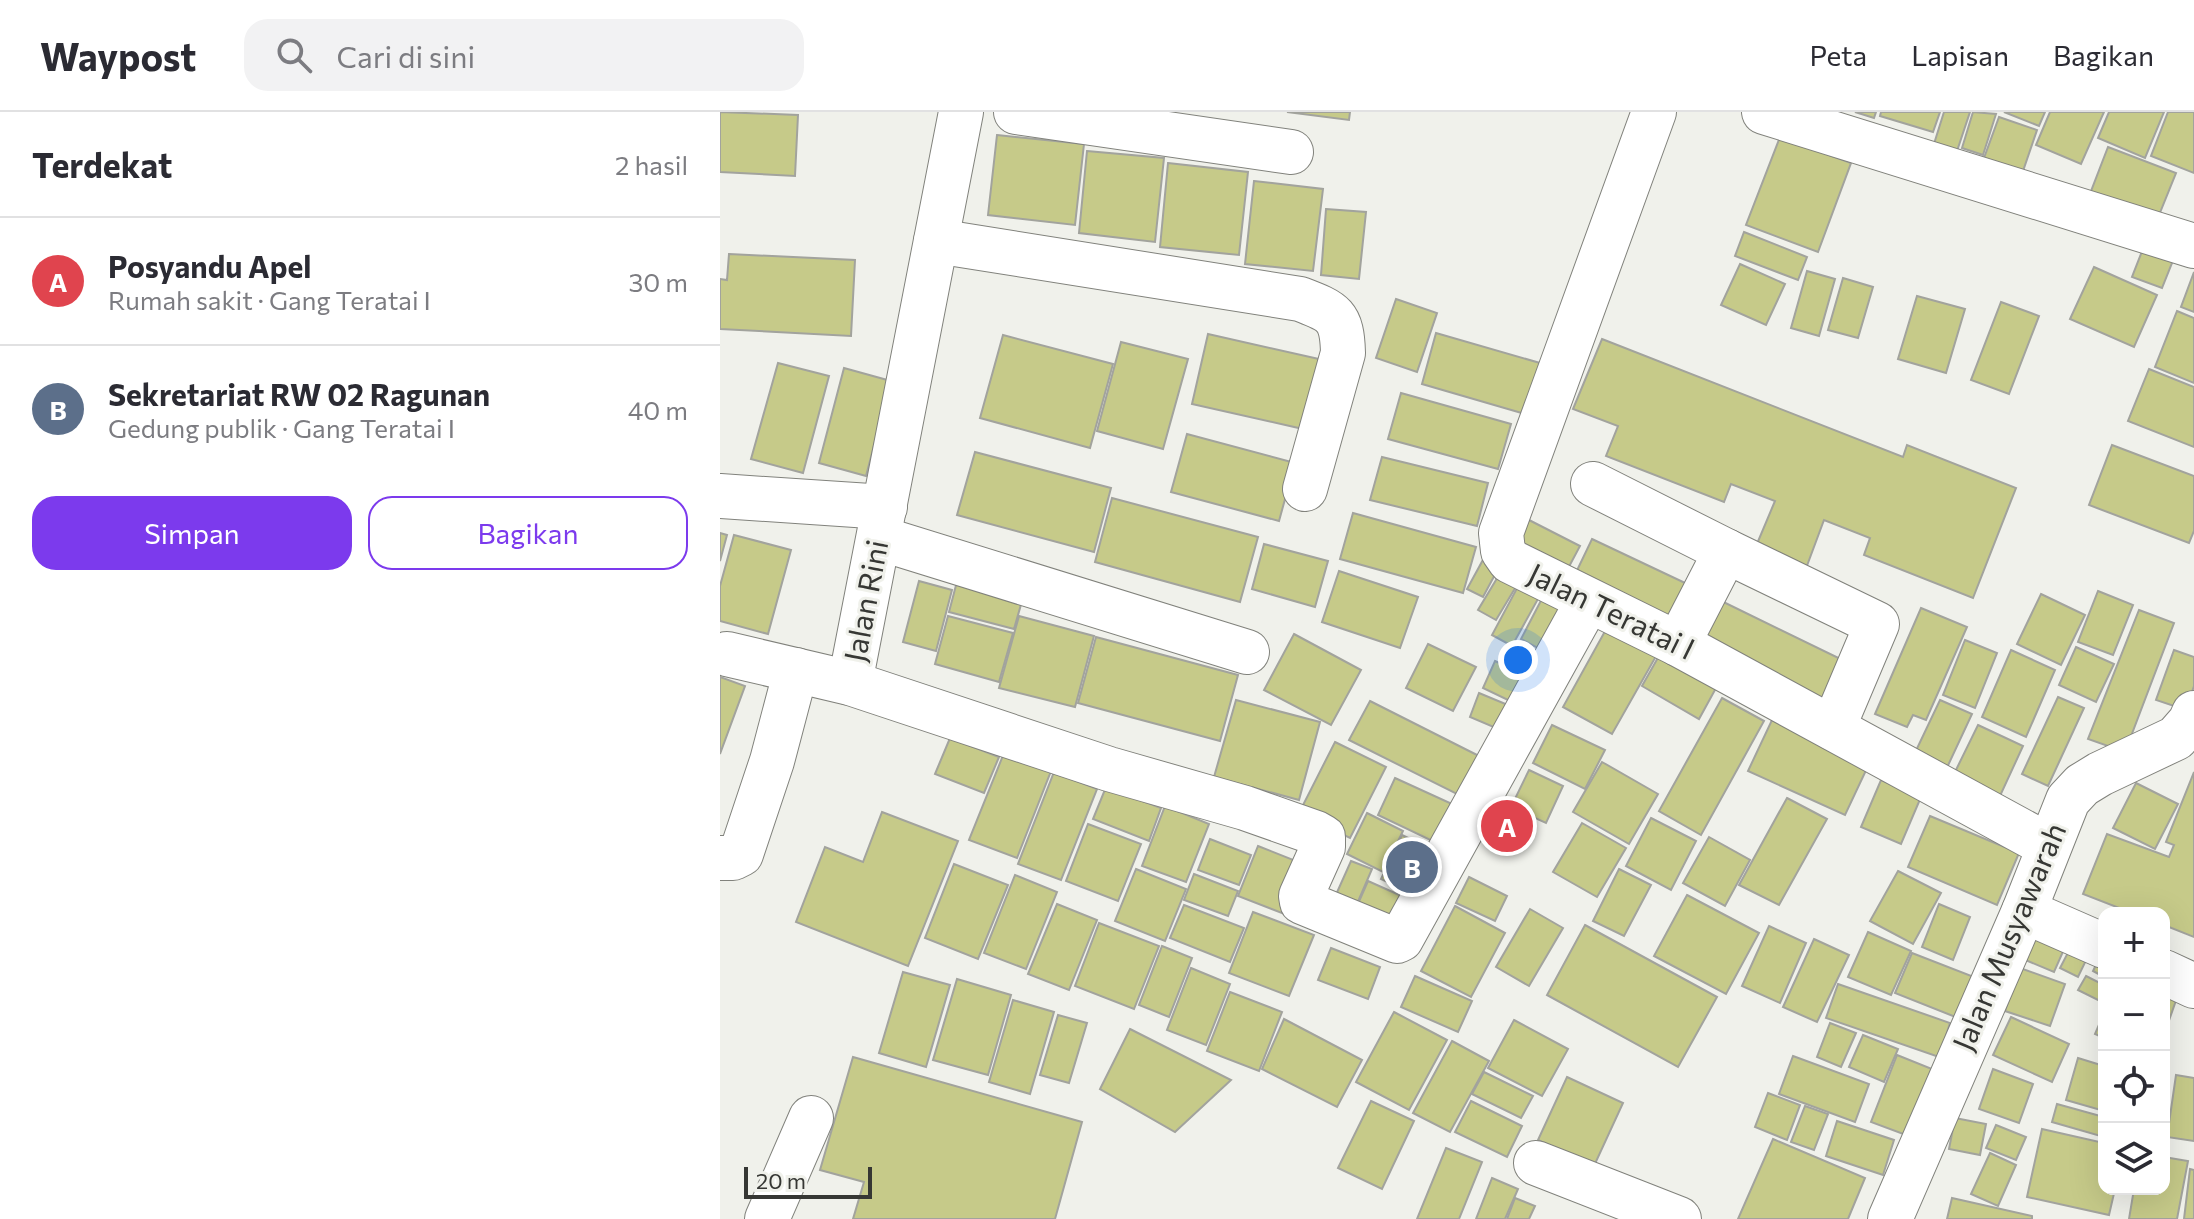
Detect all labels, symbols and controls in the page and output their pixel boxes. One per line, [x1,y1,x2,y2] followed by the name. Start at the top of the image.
[244,19,804,91] search box
[40,32,196,79] text: Waypost
[272,33,316,77] icon: search
[336,37,475,74] text: Cari di sini
[1809,38,1867,72] text: Peta
[1911,38,2009,72] text: Lapisan
[2053,38,2154,72] text: Bagikan
[32,143,173,185] text: Terdekat
[615,149,688,180] text: 2 hasil
[108,247,311,284] text: Posyandu Apel
[49,266,67,297] text: A
[629,266,688,297] text: 30 m
[108,284,431,315] text: Rumah sakit · Gang Teratai I
[108,375,490,412] text: Sekretariat RW 02 Ragunan
[49,394,67,425] text: B
[628,394,688,425] text: 40 m
[108,412,455,443] text: Gedung publik · Gang Teratai I
[32,496,352,570] button: Simpan
[368,496,688,570] button: Bagikan
[835,536,894,665] street label: Jalan Rini
[1523,554,1701,666] street label: Jalan Teratai I
[1498,640,1538,680] your location
[1481,796,1533,856] pin: A
[1943,817,2072,1056] street label: Jalan Musyawarah
[1386,837,1438,897] pin: B
[2098,907,2170,1195] map controls
[2098,907,2170,979] button: +
[2098,979,2170,1051] button: −
[2098,1051,2170,1123] button: locate
[2098,1123,2170,1195] button: layers
[744,1163,872,1199] scale bar
[756,1167,806,1194] text: 20 m

